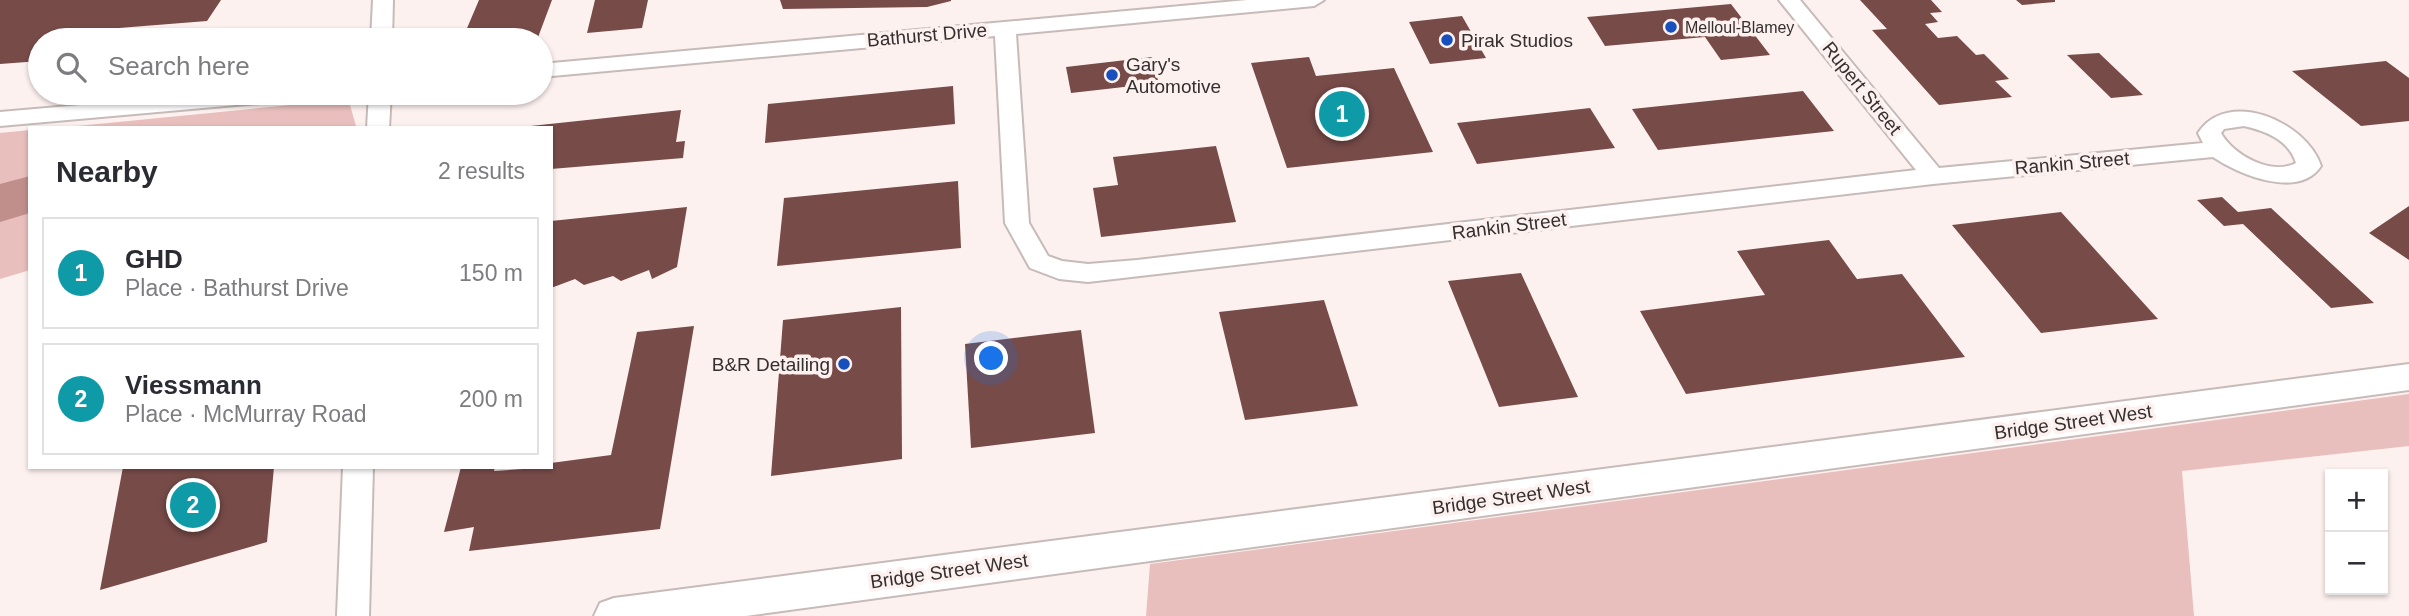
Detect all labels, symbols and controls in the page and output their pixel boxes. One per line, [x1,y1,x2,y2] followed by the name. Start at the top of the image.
[866,19,988,51] street label: Bathurst Drive
[1663,19,1679,35] marker: Melloul-Blamey
[1685,19,1794,36] place label: Melloul-Blamey
[28,28,553,105] search box
[1461,30,1573,51] place label: Pirak Studios
[1439,32,1455,48] marker: Pirak Studios
[1818,37,1906,139] street label: Rupert Street
[52,48,90,86] icon: search
[108,51,250,81] text: Search here
[1126,54,1221,97] place label: Gary's Automotive
[1104,67,1120,83] marker: Gary's Automotive
[1319,88,1365,140] pin: 1
[2014,147,2131,178] street label: Rankin Street
[56,155,158,188] text: Nearby
[438,158,525,184] text: 2 results
[1451,208,1568,243] street label: Rankin Street
[125,244,183,274] text: GHD
[75,260,87,286] text: 1
[459,260,523,286] text: 150 m
[125,275,349,301] text: Place · Bathurst Drive
[974,341,1008,375] your location
[712,354,830,375] place label: B&R Detailing
[836,356,852,372] marker: B&R Detailing
[125,370,262,400] text: Viessmann
[75,386,87,412] text: 2
[459,386,523,412] text: 200 m
[1993,400,2154,443] street label: Bridge Street West
[125,401,367,427] text: Place · McMurray Road
[2325,469,2388,595] map controls
[2325,469,2388,532] button: +
[1431,475,1592,518] street label: Bridge Street West
[170,479,216,531] pin: 2
[2325,532,2388,595] button: −
[869,549,1030,592] street label: Bridge Street West

